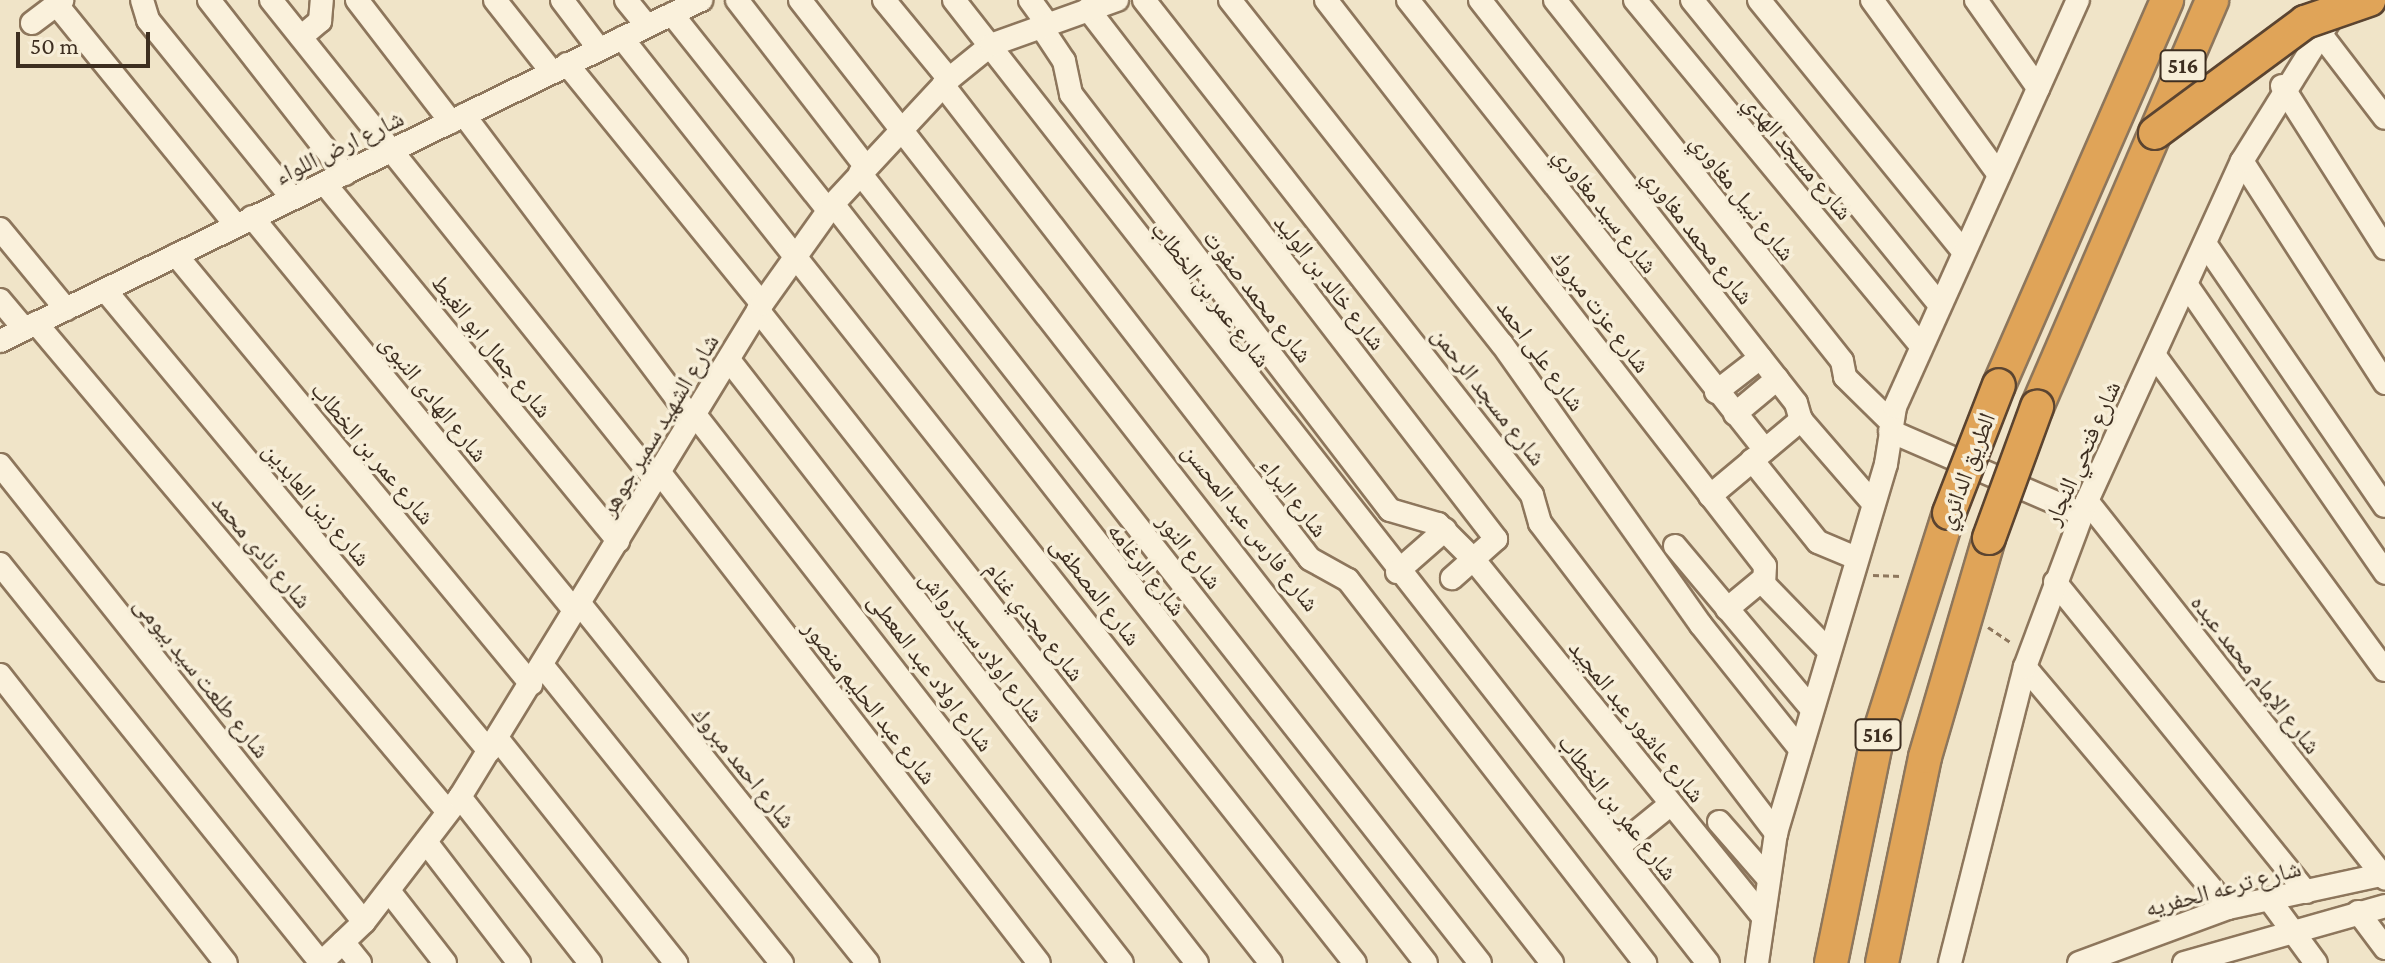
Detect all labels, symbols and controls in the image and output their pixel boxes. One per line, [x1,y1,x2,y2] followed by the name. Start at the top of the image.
[20,16,154,66] scale bar
[30,32,79,59] text: 50 m
[2159,48,2207,84] road number: 516
[1737,88,1859,226] street label: شارع مسجد الهدي
[270,103,408,191] street label: شارع ارض اللواء
[1684,128,1802,266] street label: شارع نبيل مغاوري
[1548,141,1664,279] street label: شارع سيد مغاوري
[1636,162,1760,310] street label: شارع محمد مغاوري
[1268,208,1392,356] street label: شارع خالد بن الوليد
[1145,215,1277,373] street label: شارع عمر بن الخطاب
[1197,224,1319,368] street label: شارع محمد صفوت
[1545,244,1657,378] street label: شارع عزت مبروك
[425,268,559,424] street label: شارع جمال ابو الغيط
[1491,293,1591,417] street label: شارع على احمد
[1426,321,1552,471] street label: شارع مسجد الرحمن
[374,328,494,468] street label: شارع الهادى النبوى
[593,329,725,521] street label: شارع الشهيد سمير جوهر
[305,376,441,530] street label: شارع عمر بن الخطاب
[2037,376,2127,530] street label: شارع فتحي النجار
[1931,409,2001,533] street label: الطريق الدائري
[257,436,377,572] street label: شارع زين العابدين
[1176,437,1326,617] street label: شارع فارس عبد المحسن
[1254,451,1334,543] street label: شارع البراء
[206,488,318,614] street label: شارع نادى محمد
[1151,507,1229,595] street label: شارع النور
[1102,517,1192,621] street label: شارع الرغامه
[1045,531,1147,651] street label: شارع المصطفى
[979,555,1091,687] street label: شارع مجدي غنام
[914,564,1050,728] street label: شارع اولاد سيد رواش
[862,587,1000,757] street label: شارع اولاد عبد المعطى
[2185,588,2327,760] street label: شارع الإمام محمد عبده
[128,590,276,764] street label: شارع طلعت سيد بيومى
[797,614,943,790] street label: شارع عبد الحليم منصور
[1563,634,1711,808] street label: شارع عاشور عبد المجيد
[686,700,802,834] street label: شارع احمد مبروك
[1854,717,1902,753] road number: 516
[1552,728,1684,886] street label: شارع عمر بن الخطاب
[2142,853,2304,923] street label: شارع ترعه الحفريه

